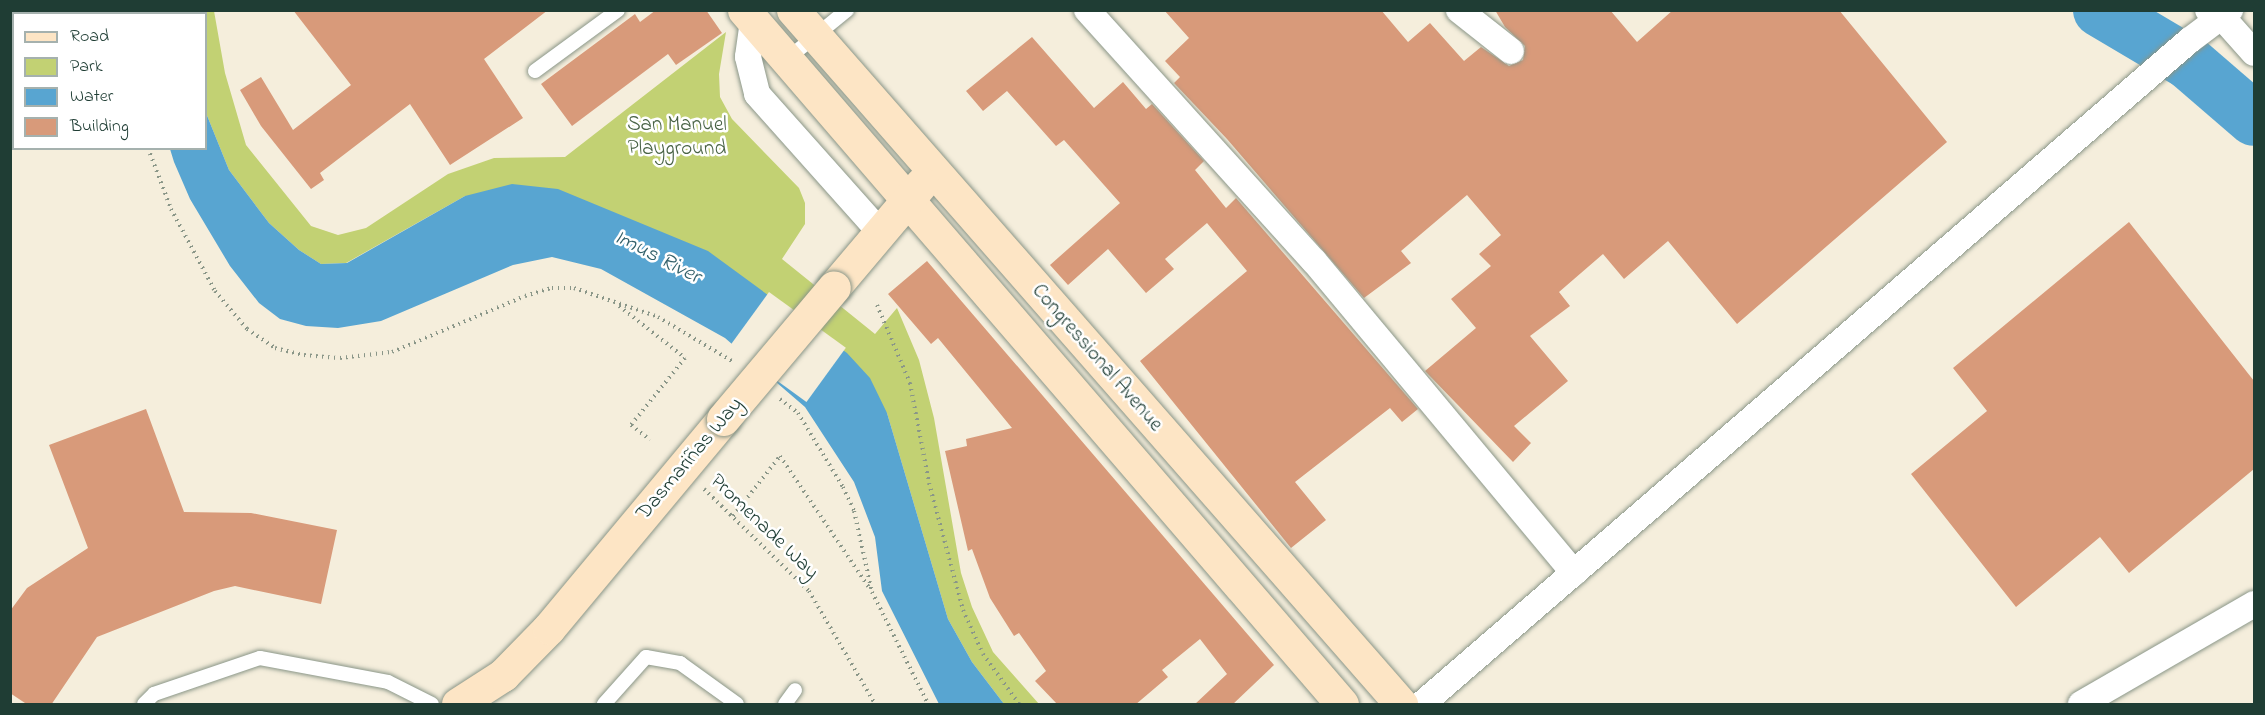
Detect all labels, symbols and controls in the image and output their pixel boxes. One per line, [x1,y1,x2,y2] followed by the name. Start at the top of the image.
[12,12,207,150] legend
[70,24,109,50] text: Road
[70,54,103,80] text: Park
[70,84,113,110] text: Water
[627,112,727,162] park label: San Manuel Playground
[70,114,129,140] text: Building
[609,225,705,291] water label: Imus River
[1026,279,1168,437] street label: Congressional Avenue
[631,393,749,525] street label: Dasmariñas Way
[704,469,824,585] street label: Promenade Way

